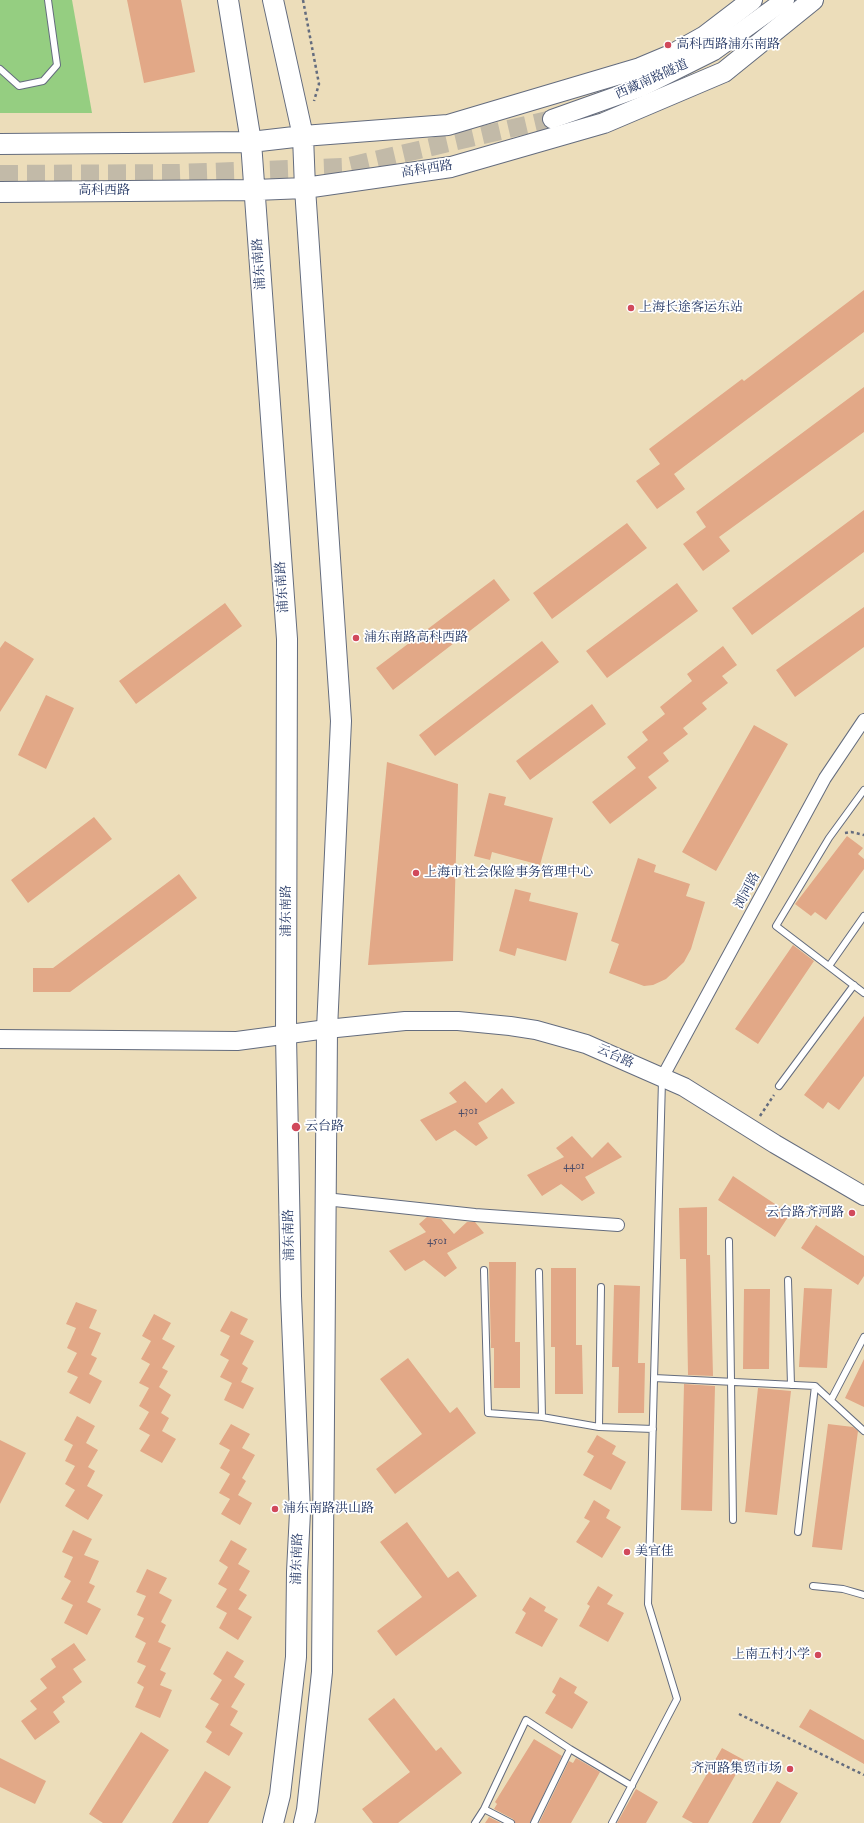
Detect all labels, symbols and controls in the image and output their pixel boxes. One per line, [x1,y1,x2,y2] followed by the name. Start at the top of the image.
[676,37,780,53] place label: 高科西路浦东南路
[663,40,673,50] marker: 高科西路浦东南路
[613,57,691,103] street label: 西藏南路隧道
[400,158,454,182] street label: 高科西路
[78,183,130,199] street label: 高科西路
[250,238,270,290] street label: 浦东南路
[639,300,743,316] place label: 上海长途客运东站
[626,303,636,313] marker: 上海长途客运东站
[273,561,293,613] street label: 浦东南路
[364,630,468,646] place label: 浦东南路高科西路
[351,633,361,643] marker: 浦东南路高科西路
[424,865,593,881] place label: 上海市社会保险事务管理中心
[411,868,421,878] marker: 上海市社会保险事务管理中心
[732,870,764,912] street label: 浏河路
[279,885,295,937] street label: 浦东南路
[594,1042,636,1072] street label: 云台路
[458,1105,478,1119] house number: 4301
[305,1119,344,1135] place label: 云台路
[290,1121,302,1133] marker: 云台路
[563,1160,585,1174] house number: 4401
[766,1205,844,1221] place label: 云台路齐河路
[847,1208,857,1218] marker: 云台路齐河路
[282,1209,298,1261] street label: 浦东南路
[427,1235,447,1249] house number: 4501
[283,1501,374,1517] place label: 浦东南路洪山路
[270,1504,280,1514] marker: 浦东南路洪山路
[289,1533,307,1585] street label: 浦东南路
[635,1544,674,1560] place label: 美宜佳
[622,1547,632,1557] marker: 美宜佳
[732,1647,810,1663] place label: 上南五村小学
[813,1650,823,1660] marker: 上南五村小学
[691,1761,782,1777] place label: 齐河路集贸市场
[785,1764,795,1774] marker: 齐河路集贸市场

